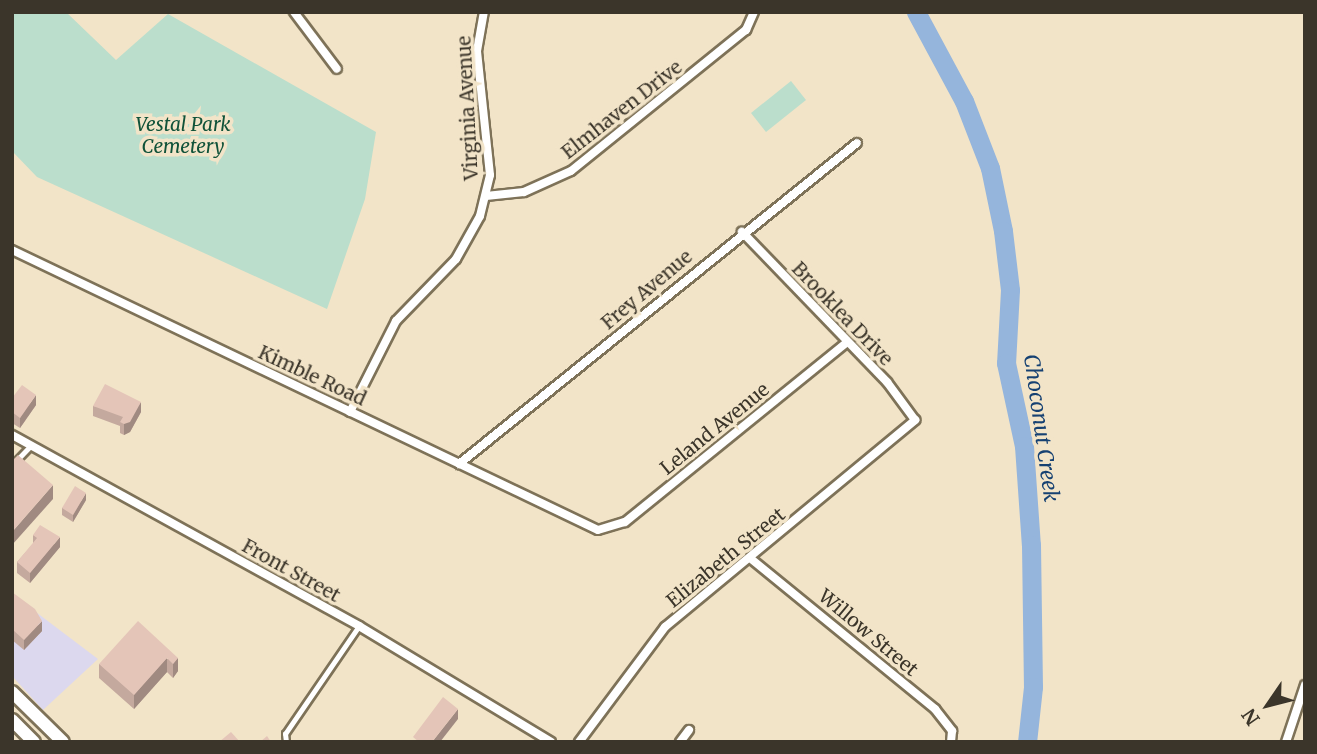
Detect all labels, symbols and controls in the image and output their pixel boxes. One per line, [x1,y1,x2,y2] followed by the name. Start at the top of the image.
[453,35,483,181] street label: Virginia Avenue
[557,56,687,164] street label: Elmhaven Drive
[135,114,231,158] park label: Vestal Park Cemetery
[597,245,697,335] street label: Frey Avenue
[787,258,897,370] street label: Brooklea Drive
[255,341,369,411] street label: Kimble Road
[1018,353,1064,503] water label: Choconut Creek
[656,378,774,480] street label: Leland Avenue
[662,503,790,613] street label: Elizabeth Street
[238,535,344,607] street label: Front Street
[814,585,922,681] street label: Willow Street
[1233,670,1303,740] north arrow
[1237,704,1265,730] text: N

